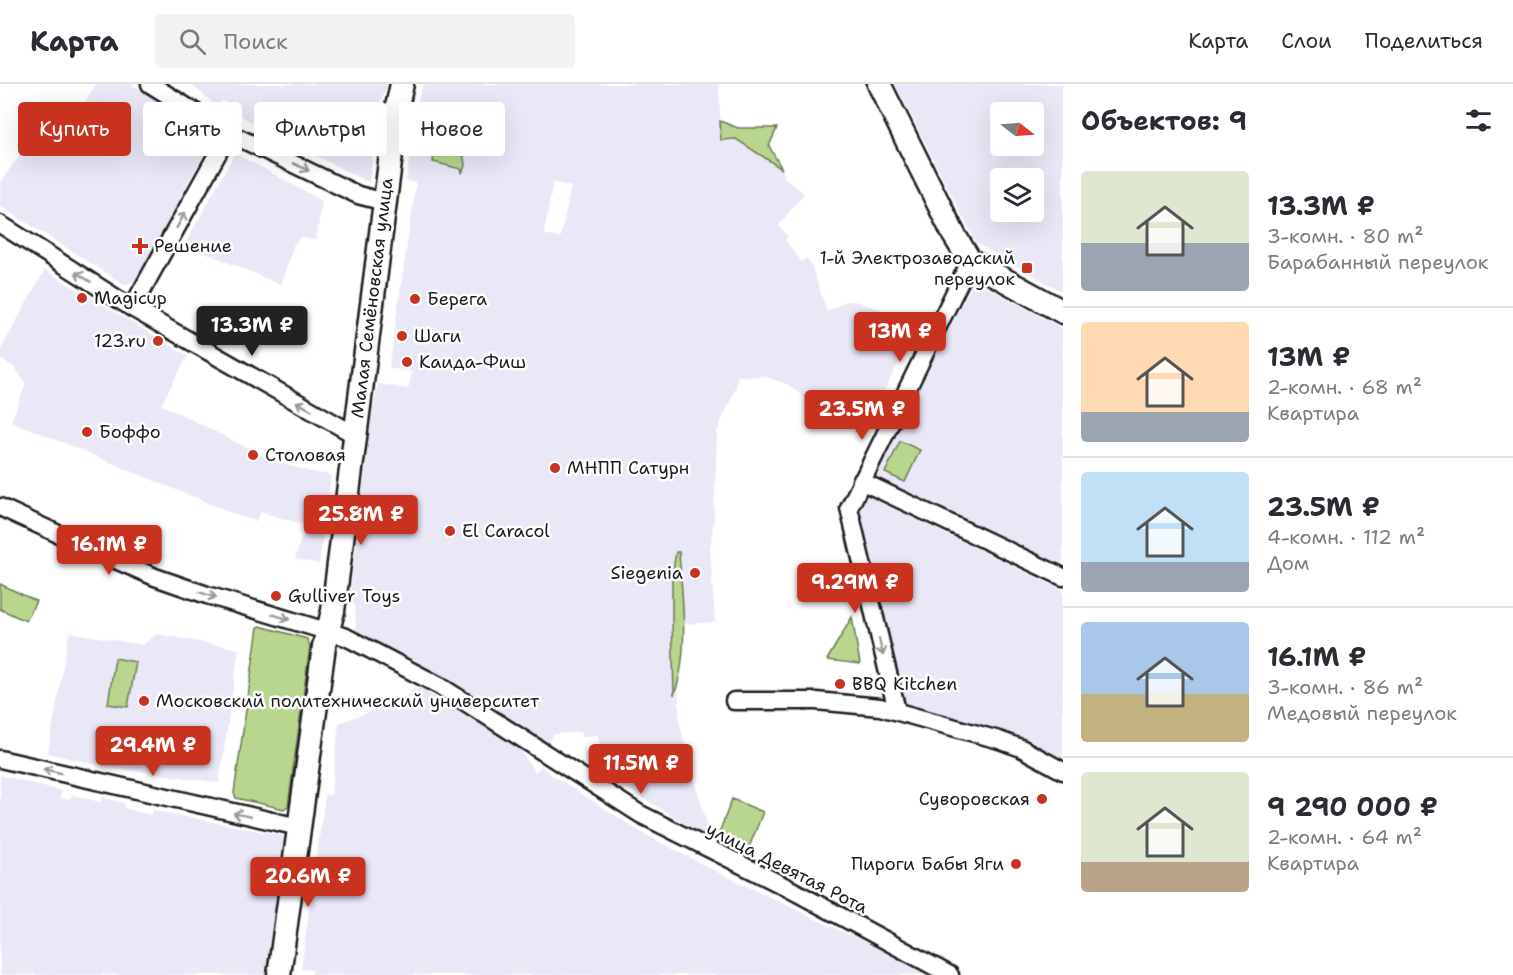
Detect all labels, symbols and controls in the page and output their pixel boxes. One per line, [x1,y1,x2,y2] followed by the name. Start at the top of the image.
[155,14,575,68] search box
[30,22,119,60] text: Карта
[176,25,209,58] icon: search
[224,27,288,56] text: Поиск
[1188,27,1248,55] text: Карта
[1281,27,1332,55] text: Слои
[1365,27,1483,55] text: Поделиться
[18,102,131,156] chip: Купить
[143,102,242,156] chip: Снять
[254,102,387,156] chip: Фильтры
[399,102,505,156] chip: Новое
[990,102,1044,156] north arrow
[990,102,1044,222] map controls
[1081,103,1247,138] text: Объектов: 9
[1462,104,1495,137] icon: filters
[291,162,309,174] one-way arrow
[990,168,1044,222] button: layers
[345,177,399,419] street label: Малая Семёновская улица
[1267,188,1375,223] text: 13.3M ₽
[1129,195,1201,267] icon: home
[175,212,187,229] one-way arrow
[1267,223,1423,249] text: 3-комн. · 80 m²
[154,234,232,258] place label: Решение
[131,237,149,255] marker: Решение
[820,246,1015,291] place label: 1-й Электрозаводский переулок
[1267,249,1489,275] text: Барабанный переулок
[1020,261,1034,275] marker: 1-й Электрозаводский переулок
[74,270,91,283] one-way arrow
[94,286,167,310] place label: Magicup
[427,287,487,311] place label: Берега
[75,291,89,305] marker: Magicup
[408,292,422,306] marker: Берега
[197,306,307,357] pin: 13.3M ₽
[211,312,293,338] text: 13.3M ₽
[858,312,942,363] pin: 13M ₽
[868,318,932,344] text: 13M ₽
[414,324,462,348] place label: Шаги
[94,329,146,353] place label: 123.ru
[395,329,409,343] marker: Шаги
[151,334,165,348] marker: 123.ru
[1267,339,1350,374] text: 13M ₽
[1129,346,1201,418] icon: home
[419,350,526,374] place label: Каида-Фиш
[400,355,414,369] marker: Каида-Фиш
[1267,374,1422,400] text: 2-комн. · 68 m²
[807,390,917,441] pin: 23.5M ₽
[819,396,905,422] text: 23.5M ₽
[296,400,313,412] one-way arrow
[1267,400,1359,426] text: Квартира
[99,420,161,444] place label: Боффо
[80,425,94,439] marker: Боффо
[265,443,346,467] place label: Столовая
[246,448,260,462] marker: Столовая
[567,456,689,480] place label: МНПП Сатурн
[548,461,562,475] marker: МНПП Сатурн
[1267,489,1380,524] text: 23.5M ₽
[306,495,416,546] pin: 25.8M ₽
[1129,496,1201,568] icon: home
[318,501,404,527] text: 25.8M ₽
[462,519,550,543] place label: El Caracol
[443,524,457,538] marker: El Caracol
[1267,524,1425,550] text: 4-комн. · 112 m²
[54,525,164,576] pin: 16.1M ₽
[71,531,147,557] text: 16.1M ₽
[1267,550,1309,576] text: Дом
[610,561,683,585] place label: Siegenia
[800,563,910,614] pin: 9.29M ₽
[688,566,702,580] marker: Siegenia
[811,569,899,595] text: 9.29M ₽
[288,584,400,608] place label: Gulliver Toys
[269,589,283,603] marker: Gulliver Toys
[198,590,217,601] one-way arrow
[271,612,290,623] one-way arrow
[876,637,888,656] one-way arrow
[1267,639,1367,674] text: 16.1M ₽
[1129,646,1201,718] icon: home
[852,672,957,696] place label: BBQ Kitchen
[1267,674,1423,700] text: 3-комн. · 86 m²
[833,677,847,691] marker: BBQ Kitchen
[156,689,540,713] place label: Московский политехнический университет
[137,694,151,708] marker: Московский политехнический университет
[1267,700,1457,726] text: Медовый переулок
[98,726,208,777] pin: 29.4M ₽
[110,732,196,758] text: 29.4M ₽
[586,744,696,795] pin: 11.5M ₽
[603,750,679,776] text: 11.5M ₽
[43,765,62,777] one-way arrow
[919,787,1030,811] place label: Суворовская
[1267,789,1438,824] text: 9 290 000 ₽
[1035,792,1049,806] marker: Суворовская
[1129,796,1201,868] icon: home
[233,808,252,820] one-way arrow
[702,817,872,919] street label: улица Девятая Рота
[1267,824,1422,850] text: 2-комн. · 64 m²
[1267,850,1359,876] text: Квартира
[851,852,1004,876] place label: Пироги Бабы Яги
[253,857,363,908] pin: 20.6M ₽
[1009,857,1023,871] marker: Пироги Бабы Яги
[264,863,352,889] text: 20.6M ₽

